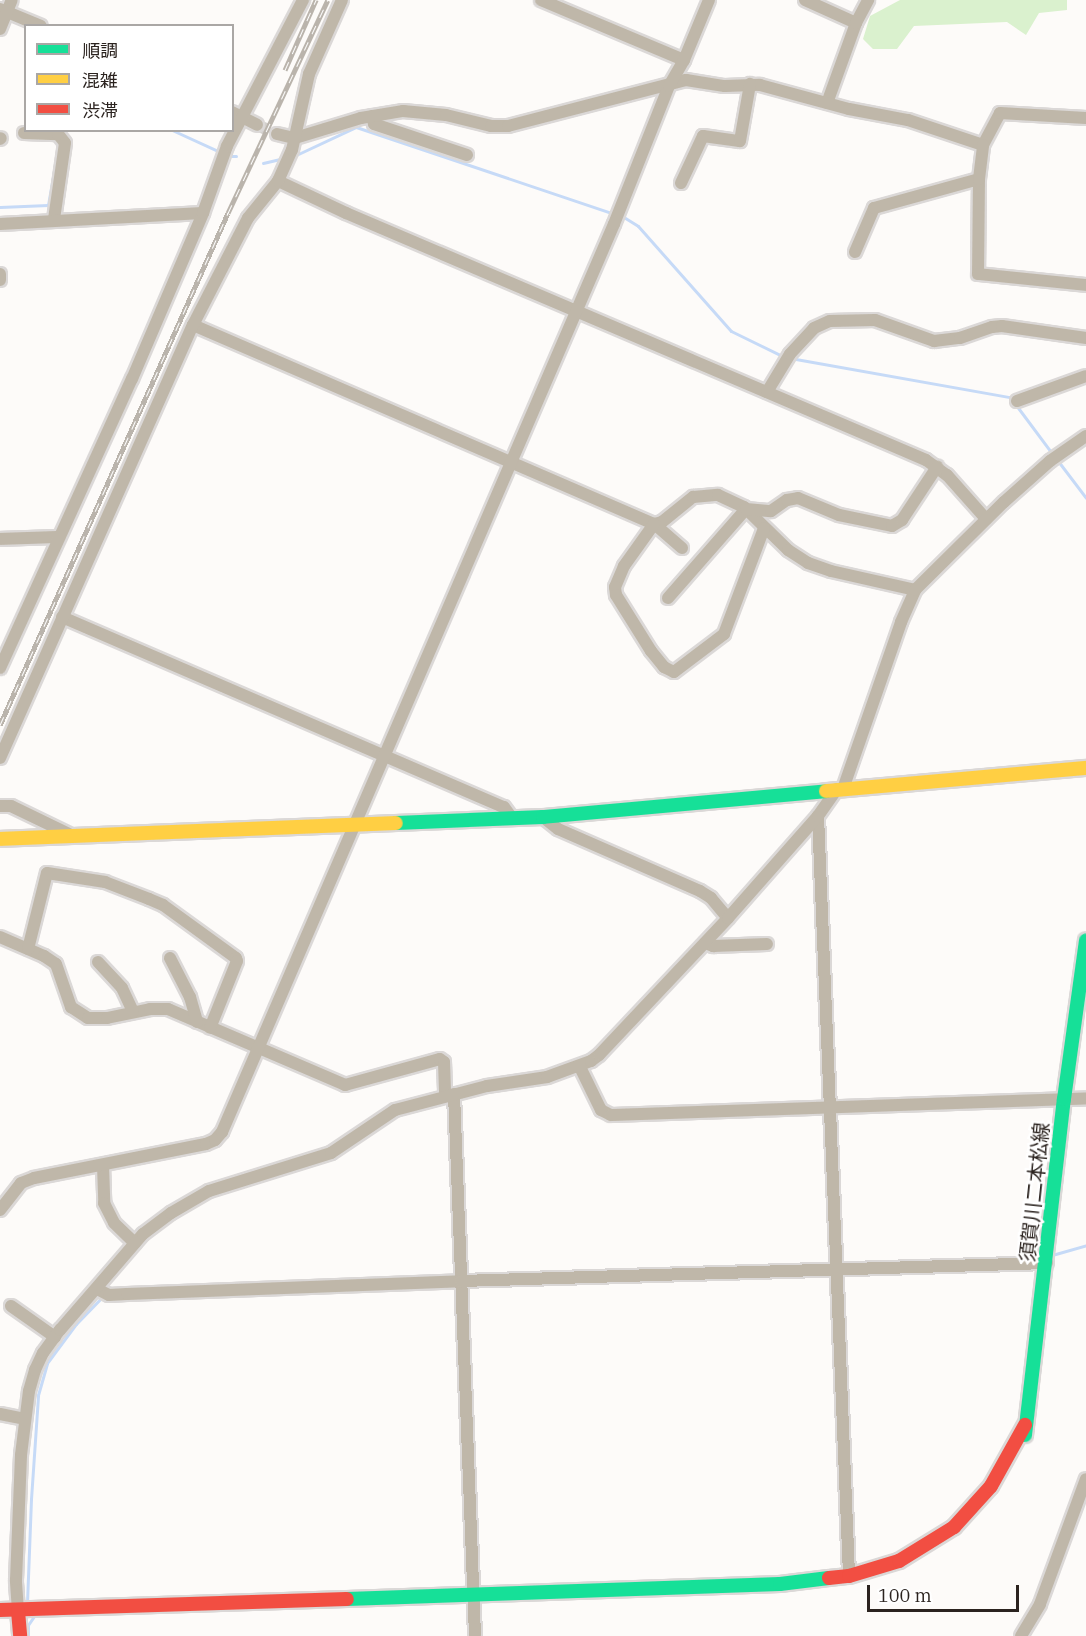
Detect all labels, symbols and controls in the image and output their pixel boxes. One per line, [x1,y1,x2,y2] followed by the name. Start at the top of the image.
[24,24,234,132] legend
[82,39,118,62] text: 順調
[82,69,118,92] text: 混雑
[82,99,118,122] text: 渋滞
[1015,1121,1053,1263] street label: 須賀川二本松線
[870,1573,1022,1611] scale bar
[878,1584,932,1607] text: 100 m

